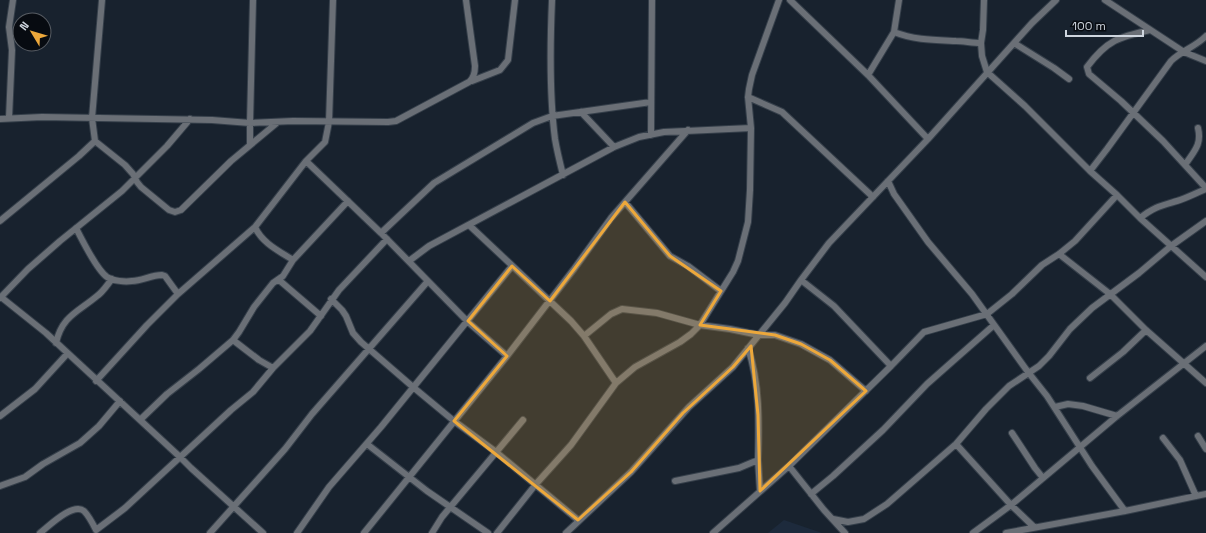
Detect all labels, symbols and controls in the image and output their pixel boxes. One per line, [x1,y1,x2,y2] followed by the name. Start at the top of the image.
[12,12,52,52] north arrow
[1066,12,1143,38] scale bar
[1072,18,1106,34] text: 100 m
[16,19,32,33] text: N

